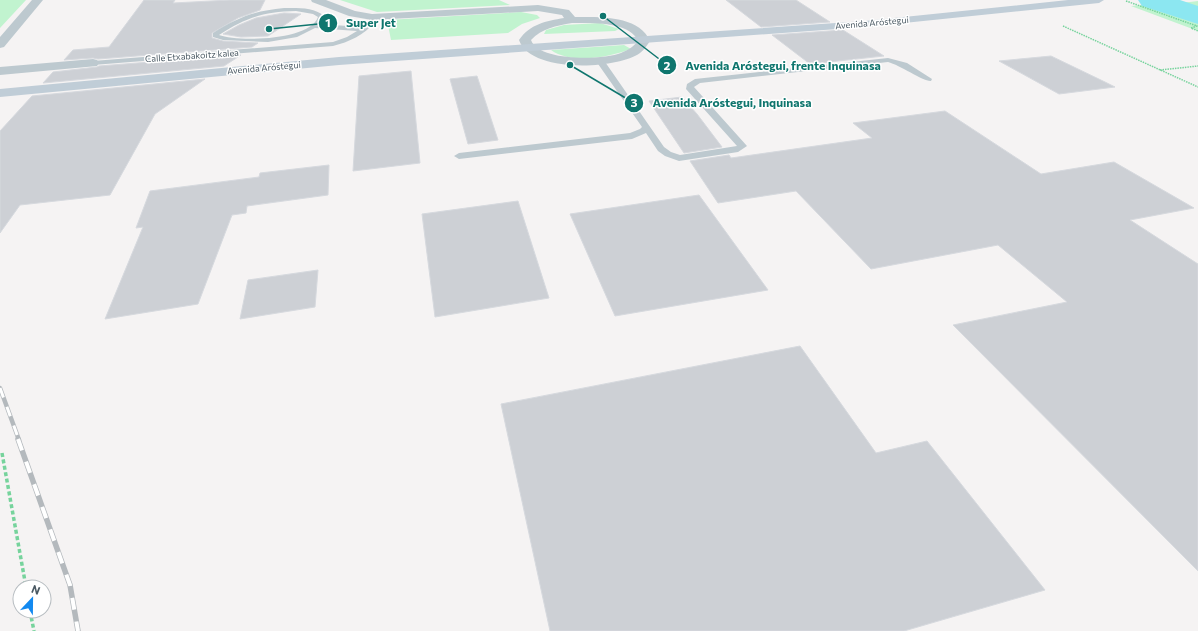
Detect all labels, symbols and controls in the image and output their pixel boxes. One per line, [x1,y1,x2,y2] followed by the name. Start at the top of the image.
[318,11,404,35] callout: Super Jet
[835,14,909,31] street label: Avenida Aróstegui
[325,15,331,29] text: 1
[346,15,396,30] text: Super Jet
[145,47,239,64] street label: Calle Etxabakoitz kalea
[657,53,889,77] callout: Avenida Aróstegui, frente Inquinasa
[664,58,671,72] text: 2
[685,58,881,72] text: Avenida Aróstegui, frente Inquinasa
[227,59,301,76] street label: Avenida Aróstegui
[624,91,819,115] callout: Avenida Aróstegui, Inquinasa
[631,95,638,109] text: 3
[652,95,812,109] text: Avenida Aróstegui, Inquinasa
[12,579,52,619] north arrow
[30,582,42,597] text: N

